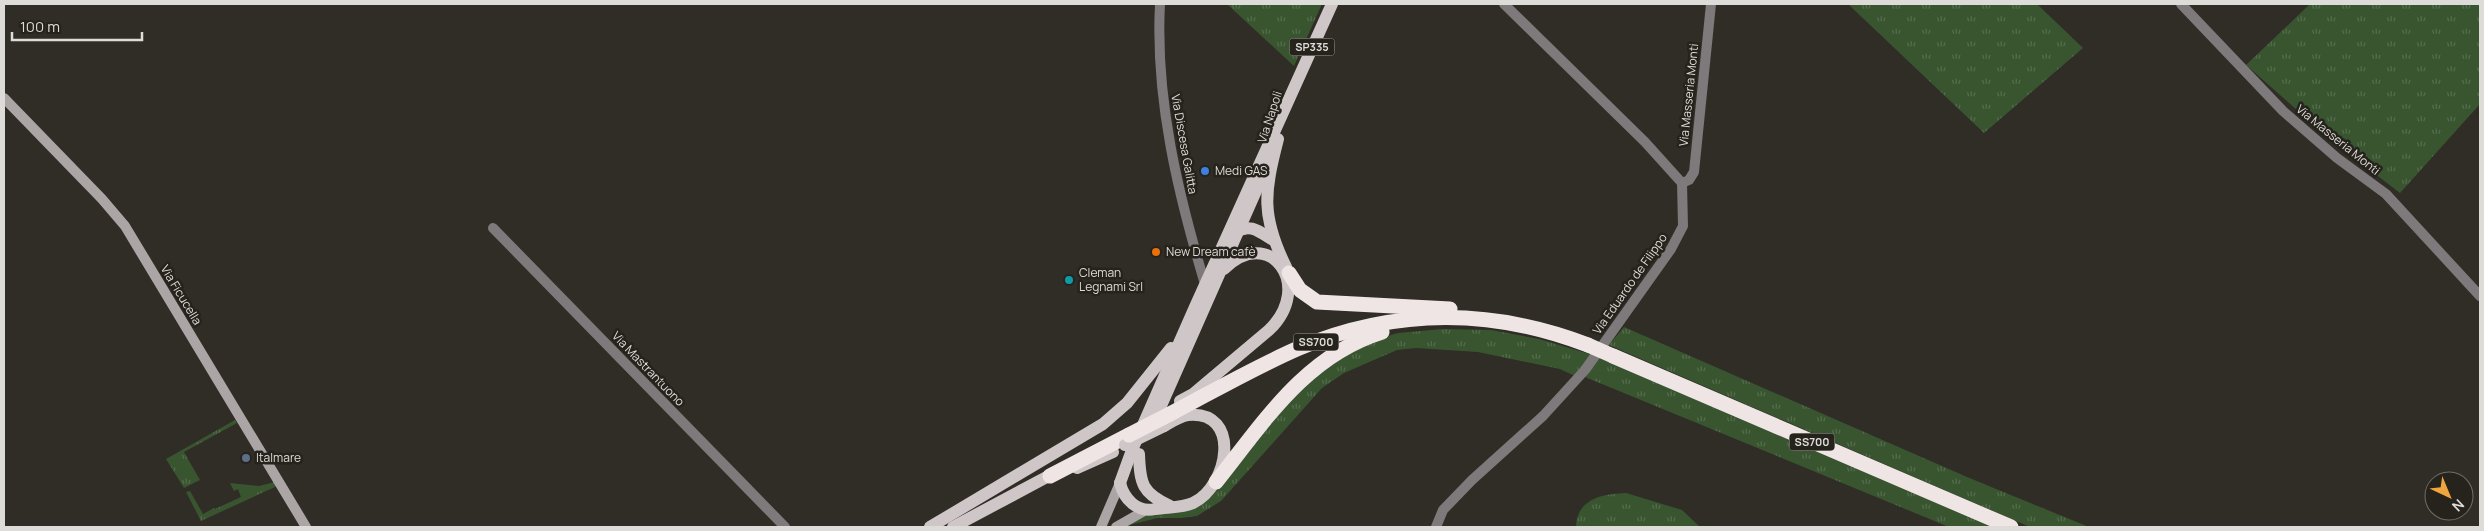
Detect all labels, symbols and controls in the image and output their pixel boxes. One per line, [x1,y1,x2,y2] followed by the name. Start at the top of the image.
[12,10,142,42] scale bar
[20,16,60,37] text: 100 m
[1290,38,1334,56] road number: SP335
[1675,43,1702,147] street label: Via Masseria Monti
[1253,89,1286,145] street label: Via Napoli
[1167,93,1202,195] street label: Via Discesa Galitta
[2293,100,2384,179] street label: Via Masseria Monti
[1215,162,1267,179] place label: Medi GAS
[1199,165,1211,177] marker: Medi GAS
[1588,230,1671,338] street label: Via Eduardo de Filippo
[1166,243,1256,260] place label: New Dream cafè
[1150,246,1162,258] marker: New Dream cafè
[157,262,206,328] street label: Via Ficucella
[1079,264,1143,295] place label: Cleman Legnami Srl
[1063,274,1075,286] marker: Cleman Legnami Srl
[608,328,688,410] street label: Via Mastrantuono
[1294,334,1338,351] road number: SS700
[1790,434,1834,451] road number: SS700
[256,449,301,466] place label: Italmare
[240,452,252,464] marker: Italmare
[2424,471,2474,521] north arrow
[2448,495,2469,516] text: N

